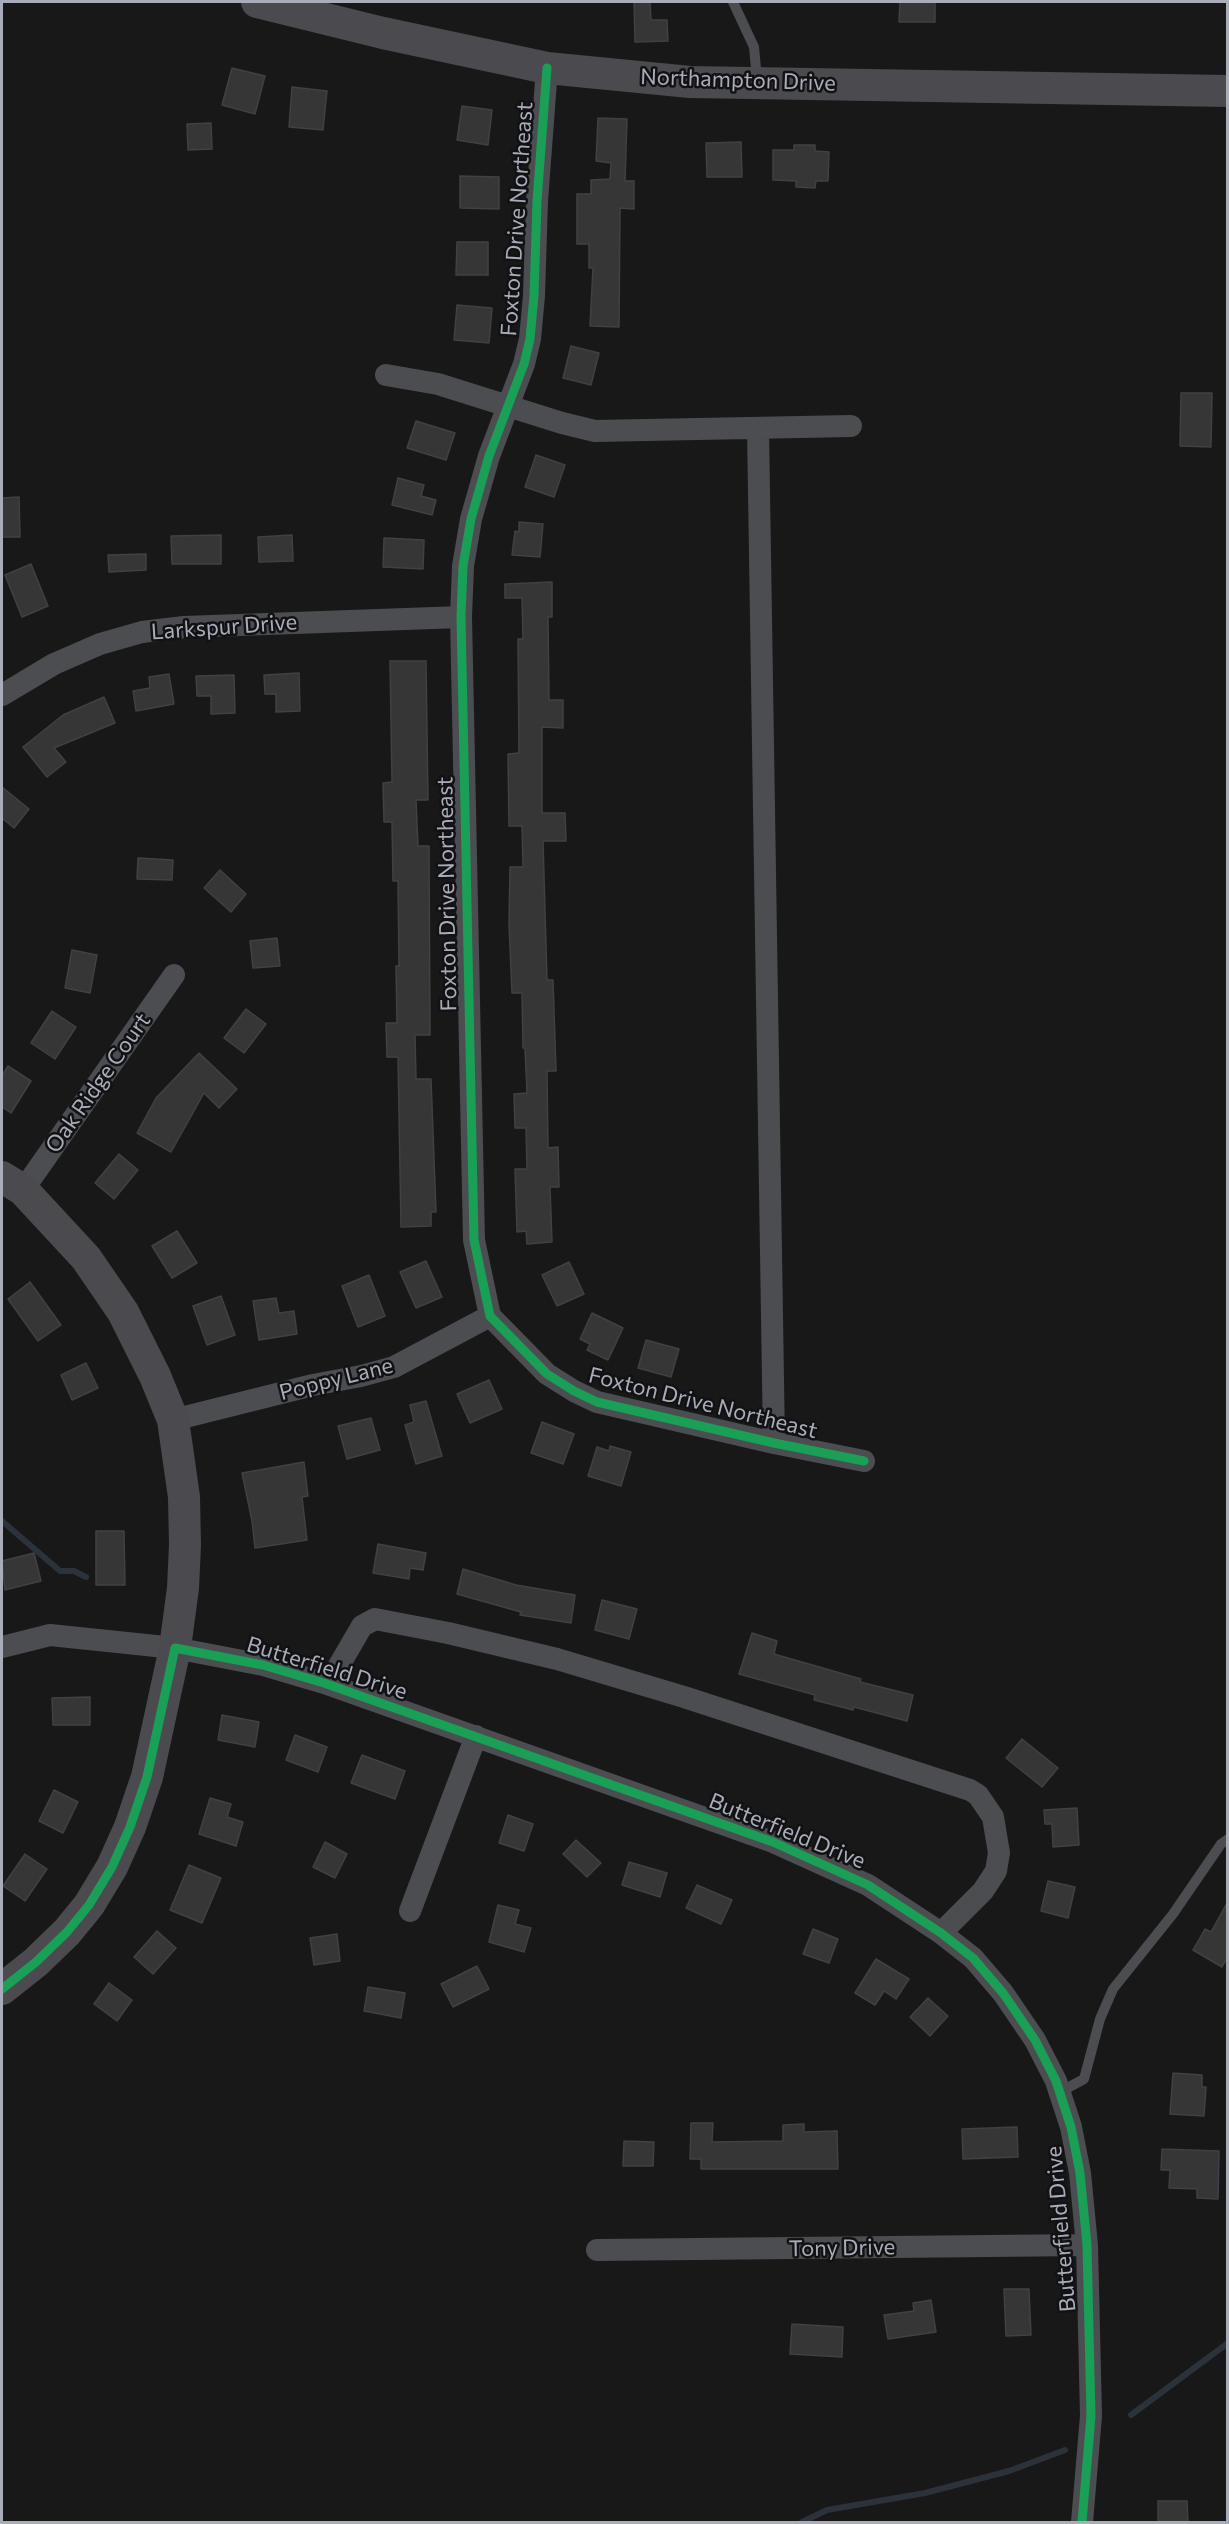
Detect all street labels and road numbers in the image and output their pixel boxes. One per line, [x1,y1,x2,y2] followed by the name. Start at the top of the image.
[640,63,836,97] street label: Northampton Drive
[496,101,538,337] street label: Foxton Drive Northeast
[150,609,298,645] street label: Larkspur Drive
[432,776,462,1012] street label: Foxton Drive Northeast
[40,1008,156,1158] street label: Oak Ridge Court
[276,1352,396,1406] street label: Poppy Lane
[586,1362,820,1444] street label: Foxton Drive Northeast
[244,1631,410,1705] street label: Butterfield Drive
[705,1788,869,1874] street label: Butterfield Drive
[1041,2145,1081,2313] street label: Butterfield Drive
[788,2234,896,2262] street label: Tony Drive

